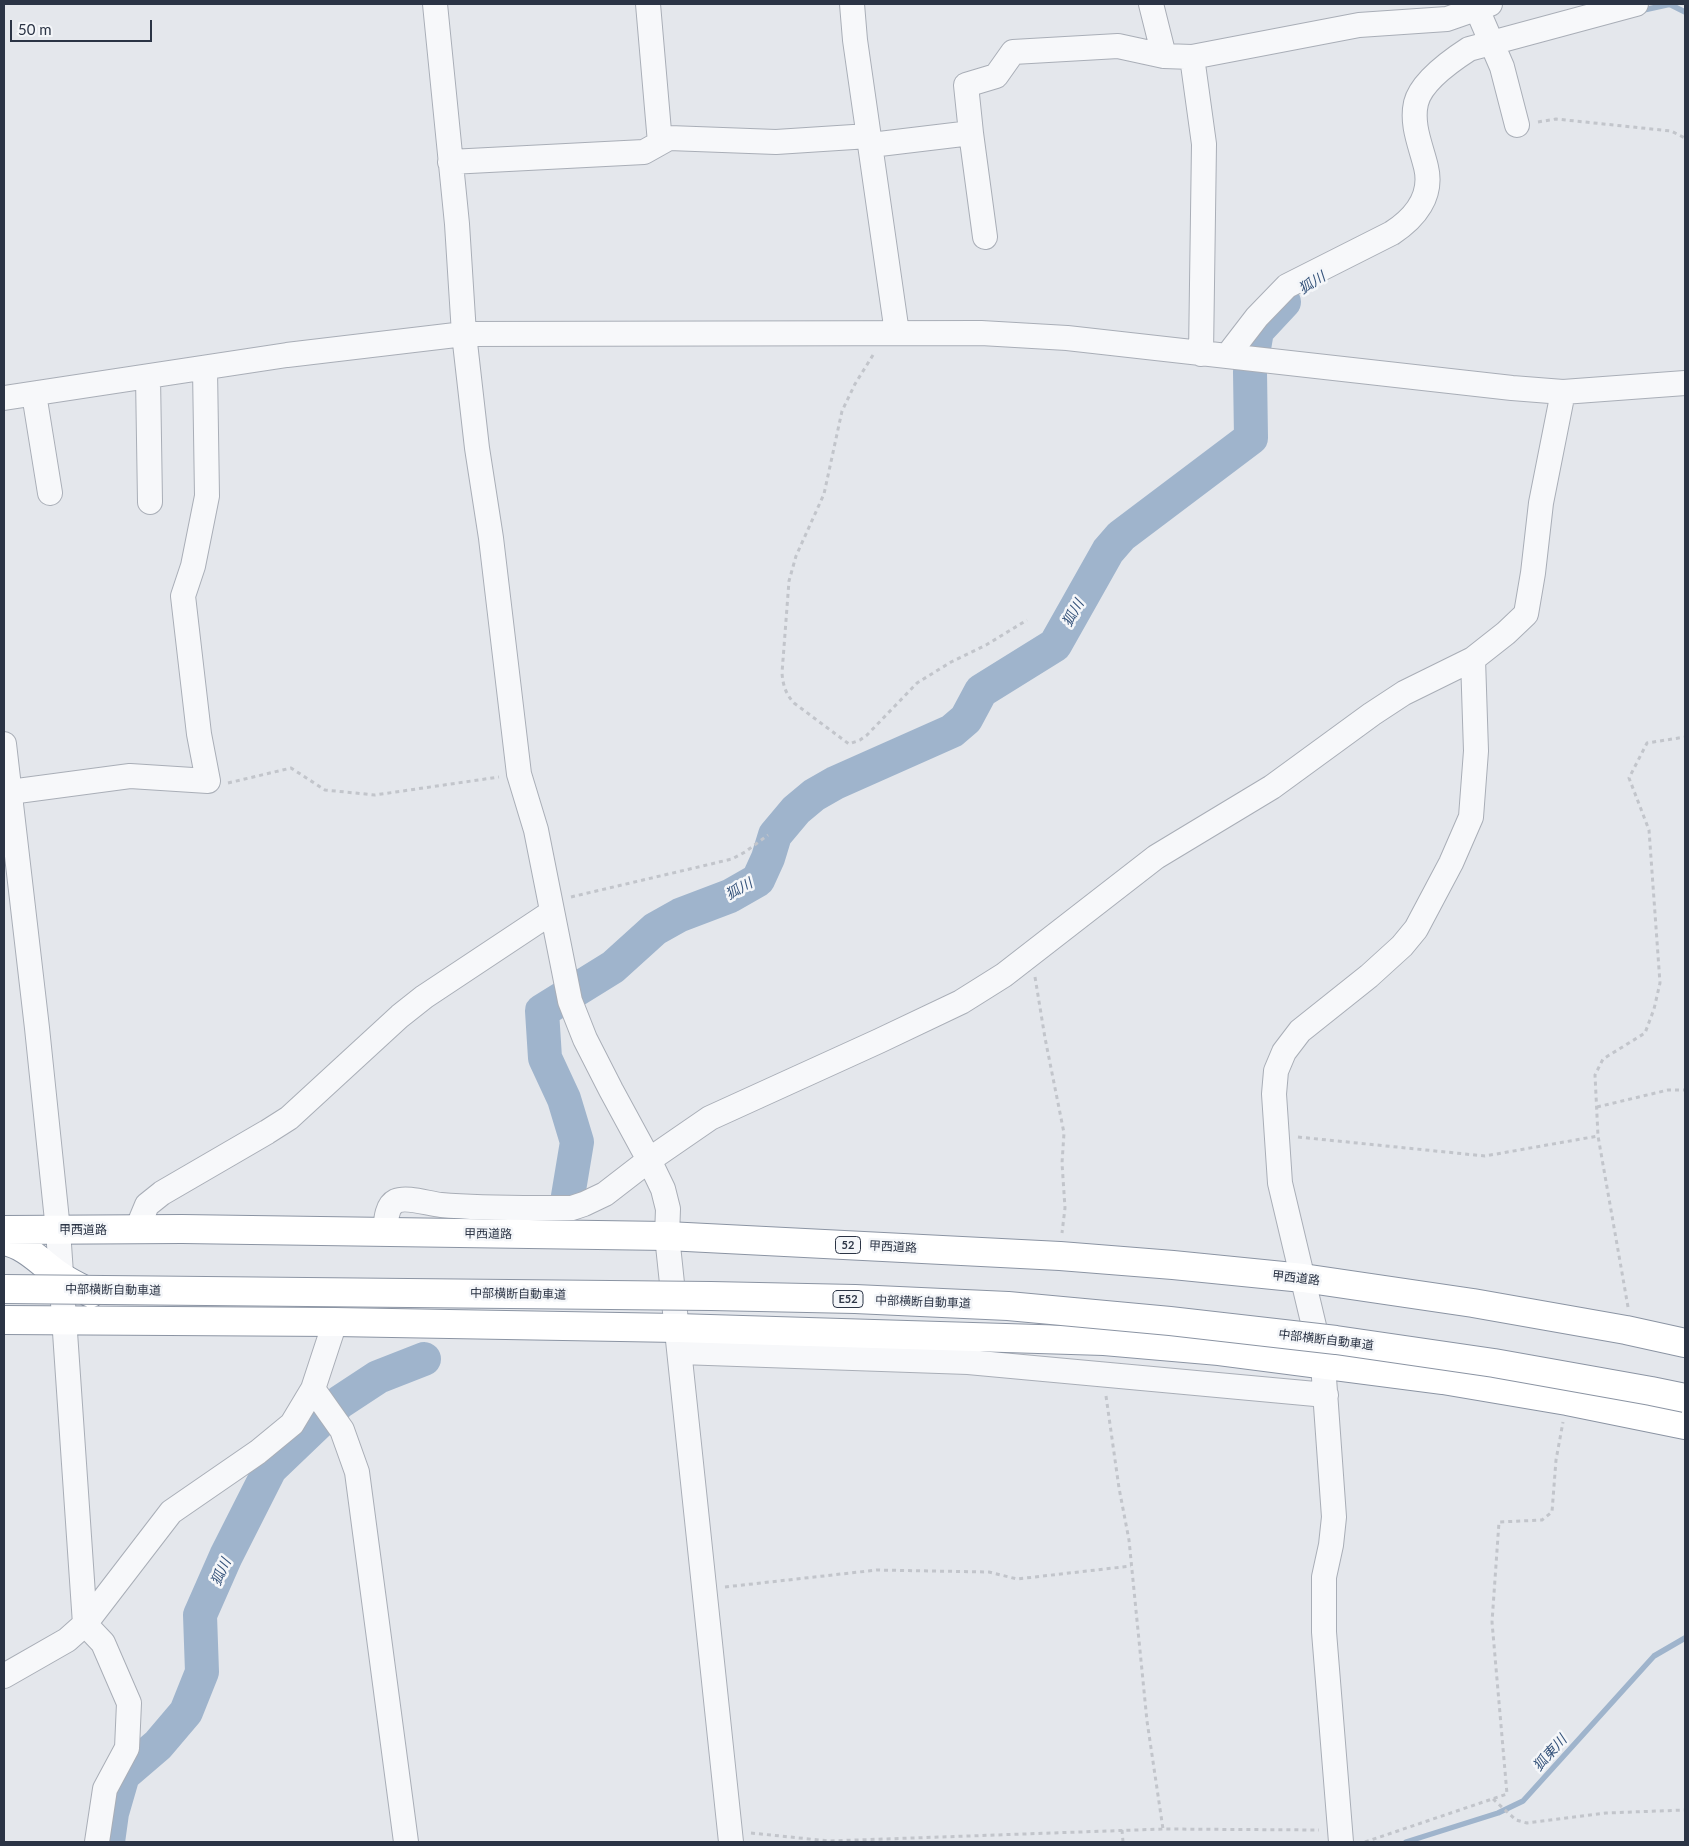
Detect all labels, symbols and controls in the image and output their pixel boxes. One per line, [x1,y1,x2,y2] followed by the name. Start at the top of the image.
[12,10,155,42] scale bar
[18,20,52,38] text: 50 m
[1296,268,1328,298] water label: 狐川
[1059,597,1087,629] water label: 狐川
[723,875,755,903] water label: 狐川
[59,1223,107,1237] street label: 甲西道路
[464,1226,512,1242] street label: 甲西道路
[836,1236,860,1254] road number: 52
[869,1239,917,1255] street label: 甲西道路
[1271,1268,1321,1288] street label: 甲西道路
[65,1282,161,1298] street label: 中部横断自動車道
[470,1286,566,1302] street label: 中部横断自動車道
[833,1290,863,1308] road number: E52
[875,1293,971,1311] street label: 中部横断自動車道
[1277,1327,1375,1353] street label: 中部横断自動車道
[207,1556,235,1588] water label: 狐川
[1530,1732,1570,1774] water label: 狐東川

